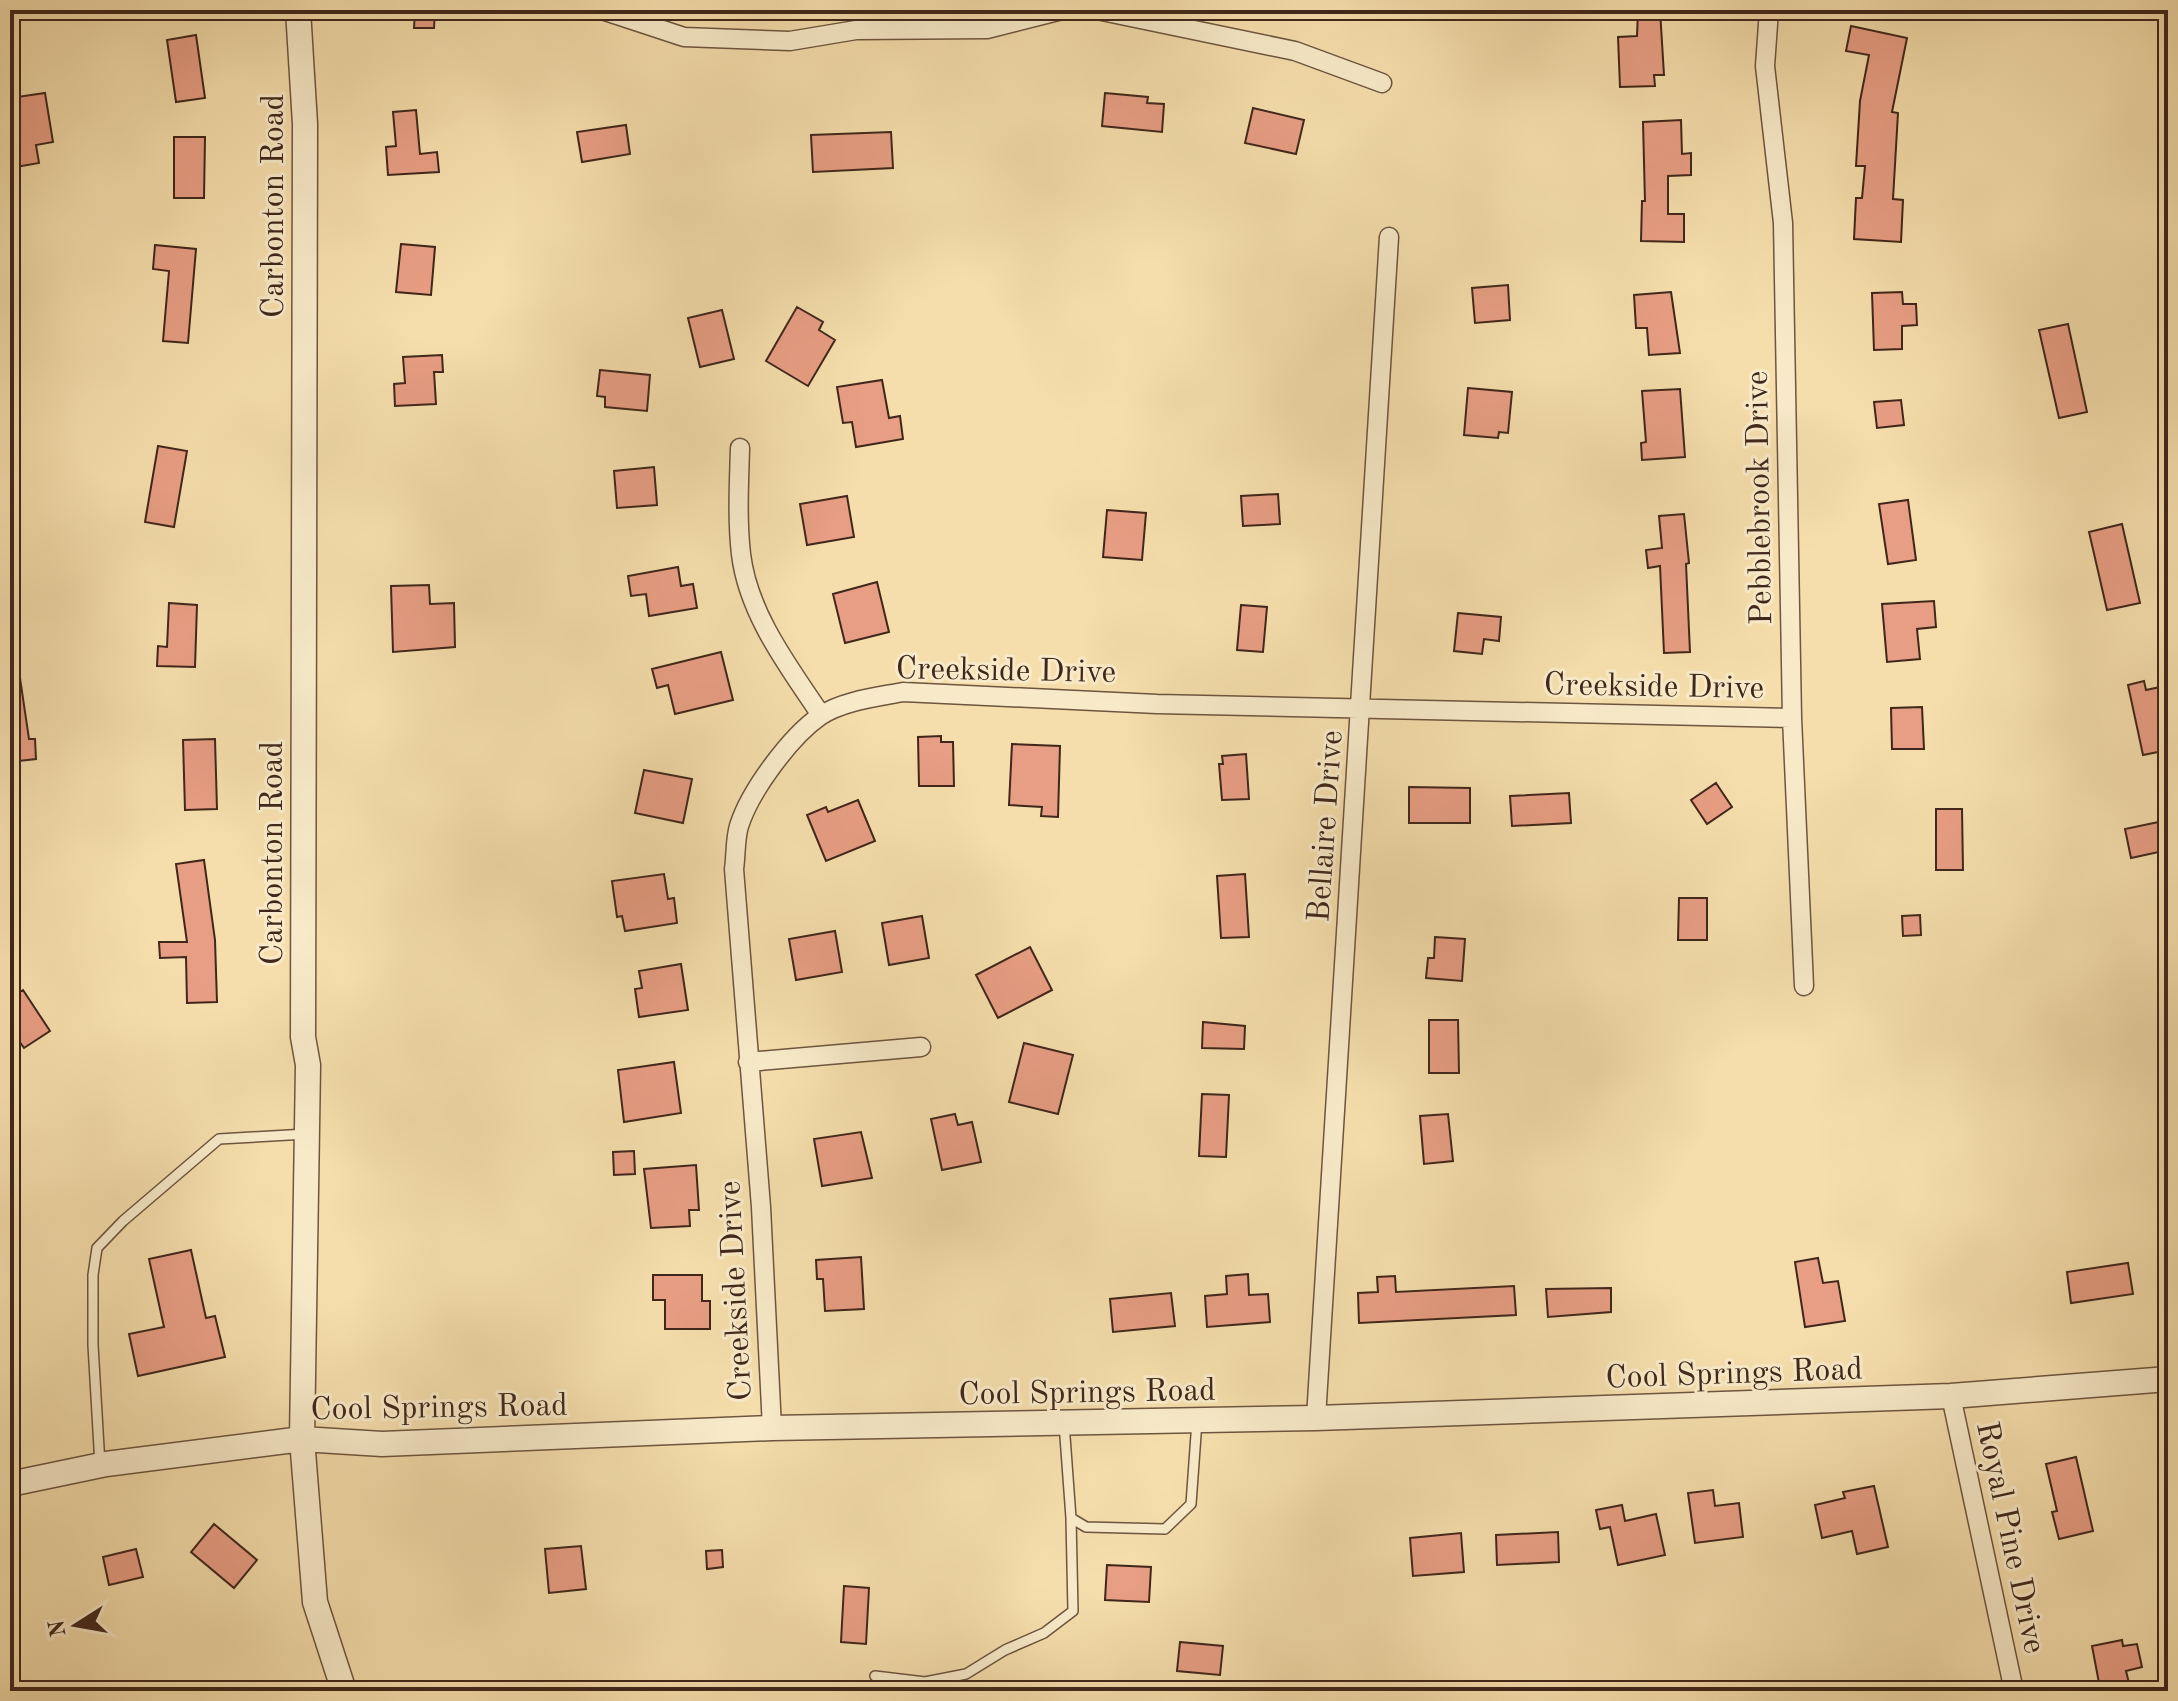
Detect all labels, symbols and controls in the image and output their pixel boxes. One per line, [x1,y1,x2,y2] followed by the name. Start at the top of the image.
[259,94,291,318] street label: Carbonton Road
[1743,370,1779,626] street label: Pebblebrook Drive
[895,654,1116,690] street label: Creekside Drive
[1543,670,1764,706] street label: Creekside Drive
[1304,729,1350,923] street label: Bellaire Drive
[258,741,290,965] street label: Carbonton Road
[715,1180,759,1402] street label: Creekside Drive
[1605,1355,1863,1395] street label: Cool Springs Road
[958,1376,1216,1412] street label: Cool Springs Road
[310,1391,568,1427] street label: Cool Springs Road
[1969,1419,2049,1657] street label: Royal Pine Drive
[36,1585,116,1665] north arrow
[46,1618,71,1639] text: N

